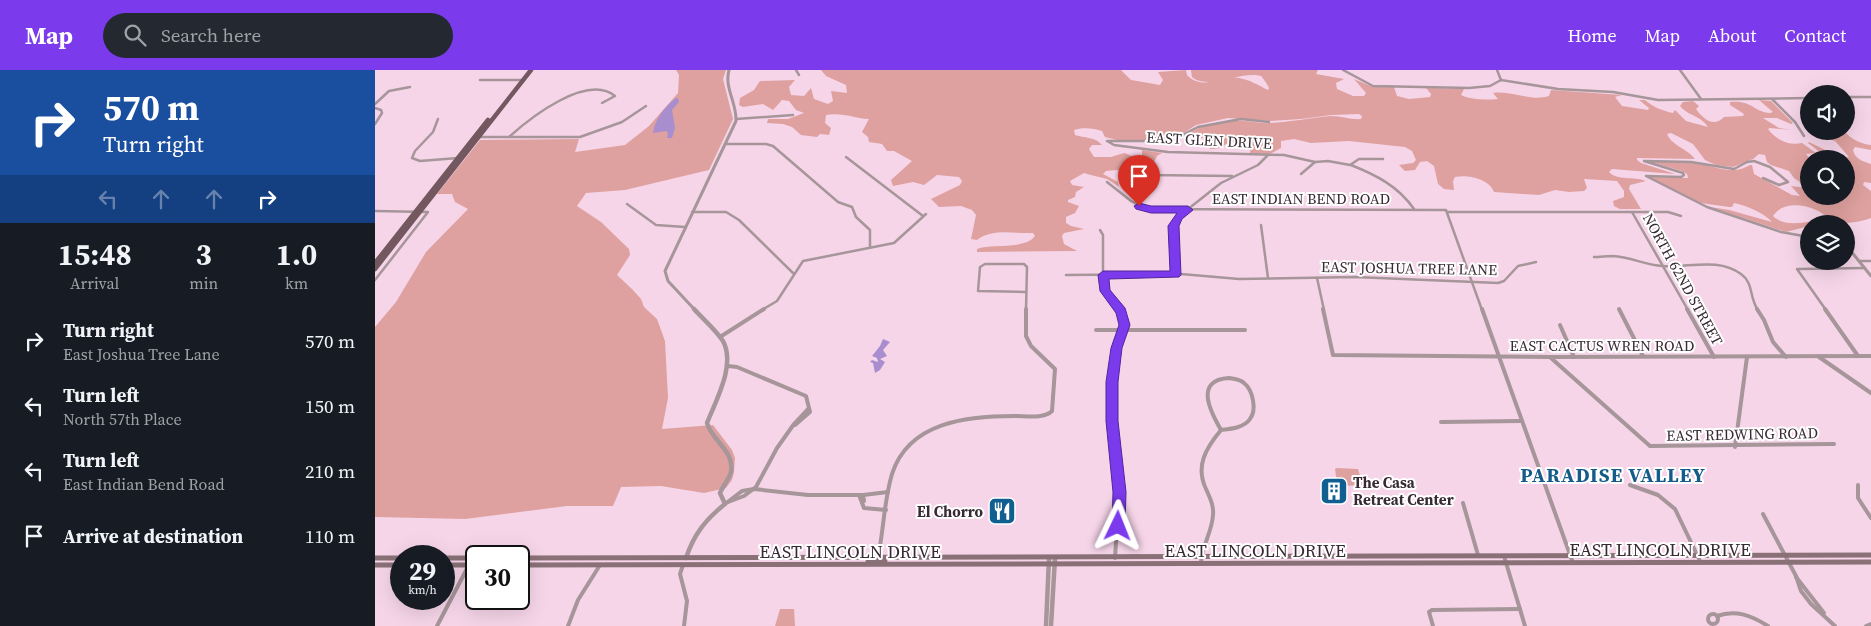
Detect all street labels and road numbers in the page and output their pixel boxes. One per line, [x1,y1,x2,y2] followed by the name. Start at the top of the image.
[1146,126,1272,154] street label: EAST GLEN DRIVE
[1212,188,1390,209] street label: EAST INDIAN BEND ROAD
[1638,209,1728,349] street label: NORTH 62ND STREET
[1321,256,1497,280] street label: EAST JOSHUA TREE LANE
[1509,335,1695,356] street label: EAST CACTUS WREN ROAD
[1666,422,1818,446] street label: EAST REDWING ROAD
[1569,537,1751,562] street label: EAST LINCOLN DRIVE
[1164,538,1346,563] street label: EAST LINCOLN DRIVE
[759,539,941,564] street label: EAST LINCOLN DRIVE

